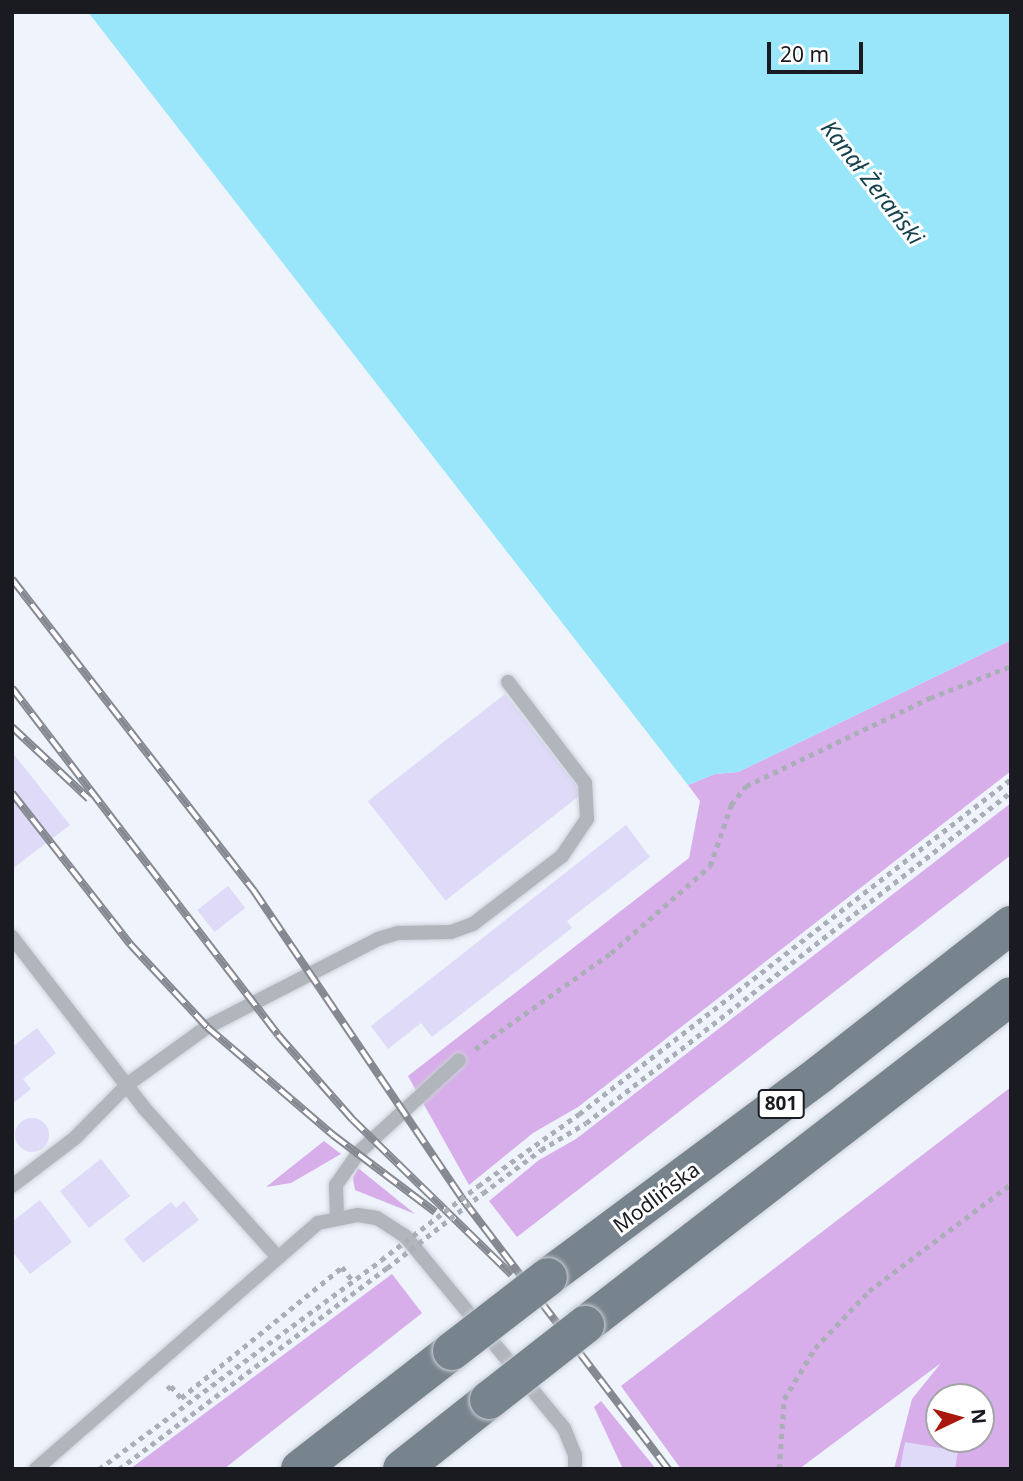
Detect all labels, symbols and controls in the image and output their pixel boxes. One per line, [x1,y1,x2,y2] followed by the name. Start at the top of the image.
[771,28,867,72] scale bar
[780,40,829,68] text: 20 m
[816,114,930,250] water label: Kanał Żerański
[756,1088,806,1120] road number: 801
[608,1156,704,1238] street label: Modlińska
[925,1383,995,1453] north arrow
[965,1408,993,1425] text: N

